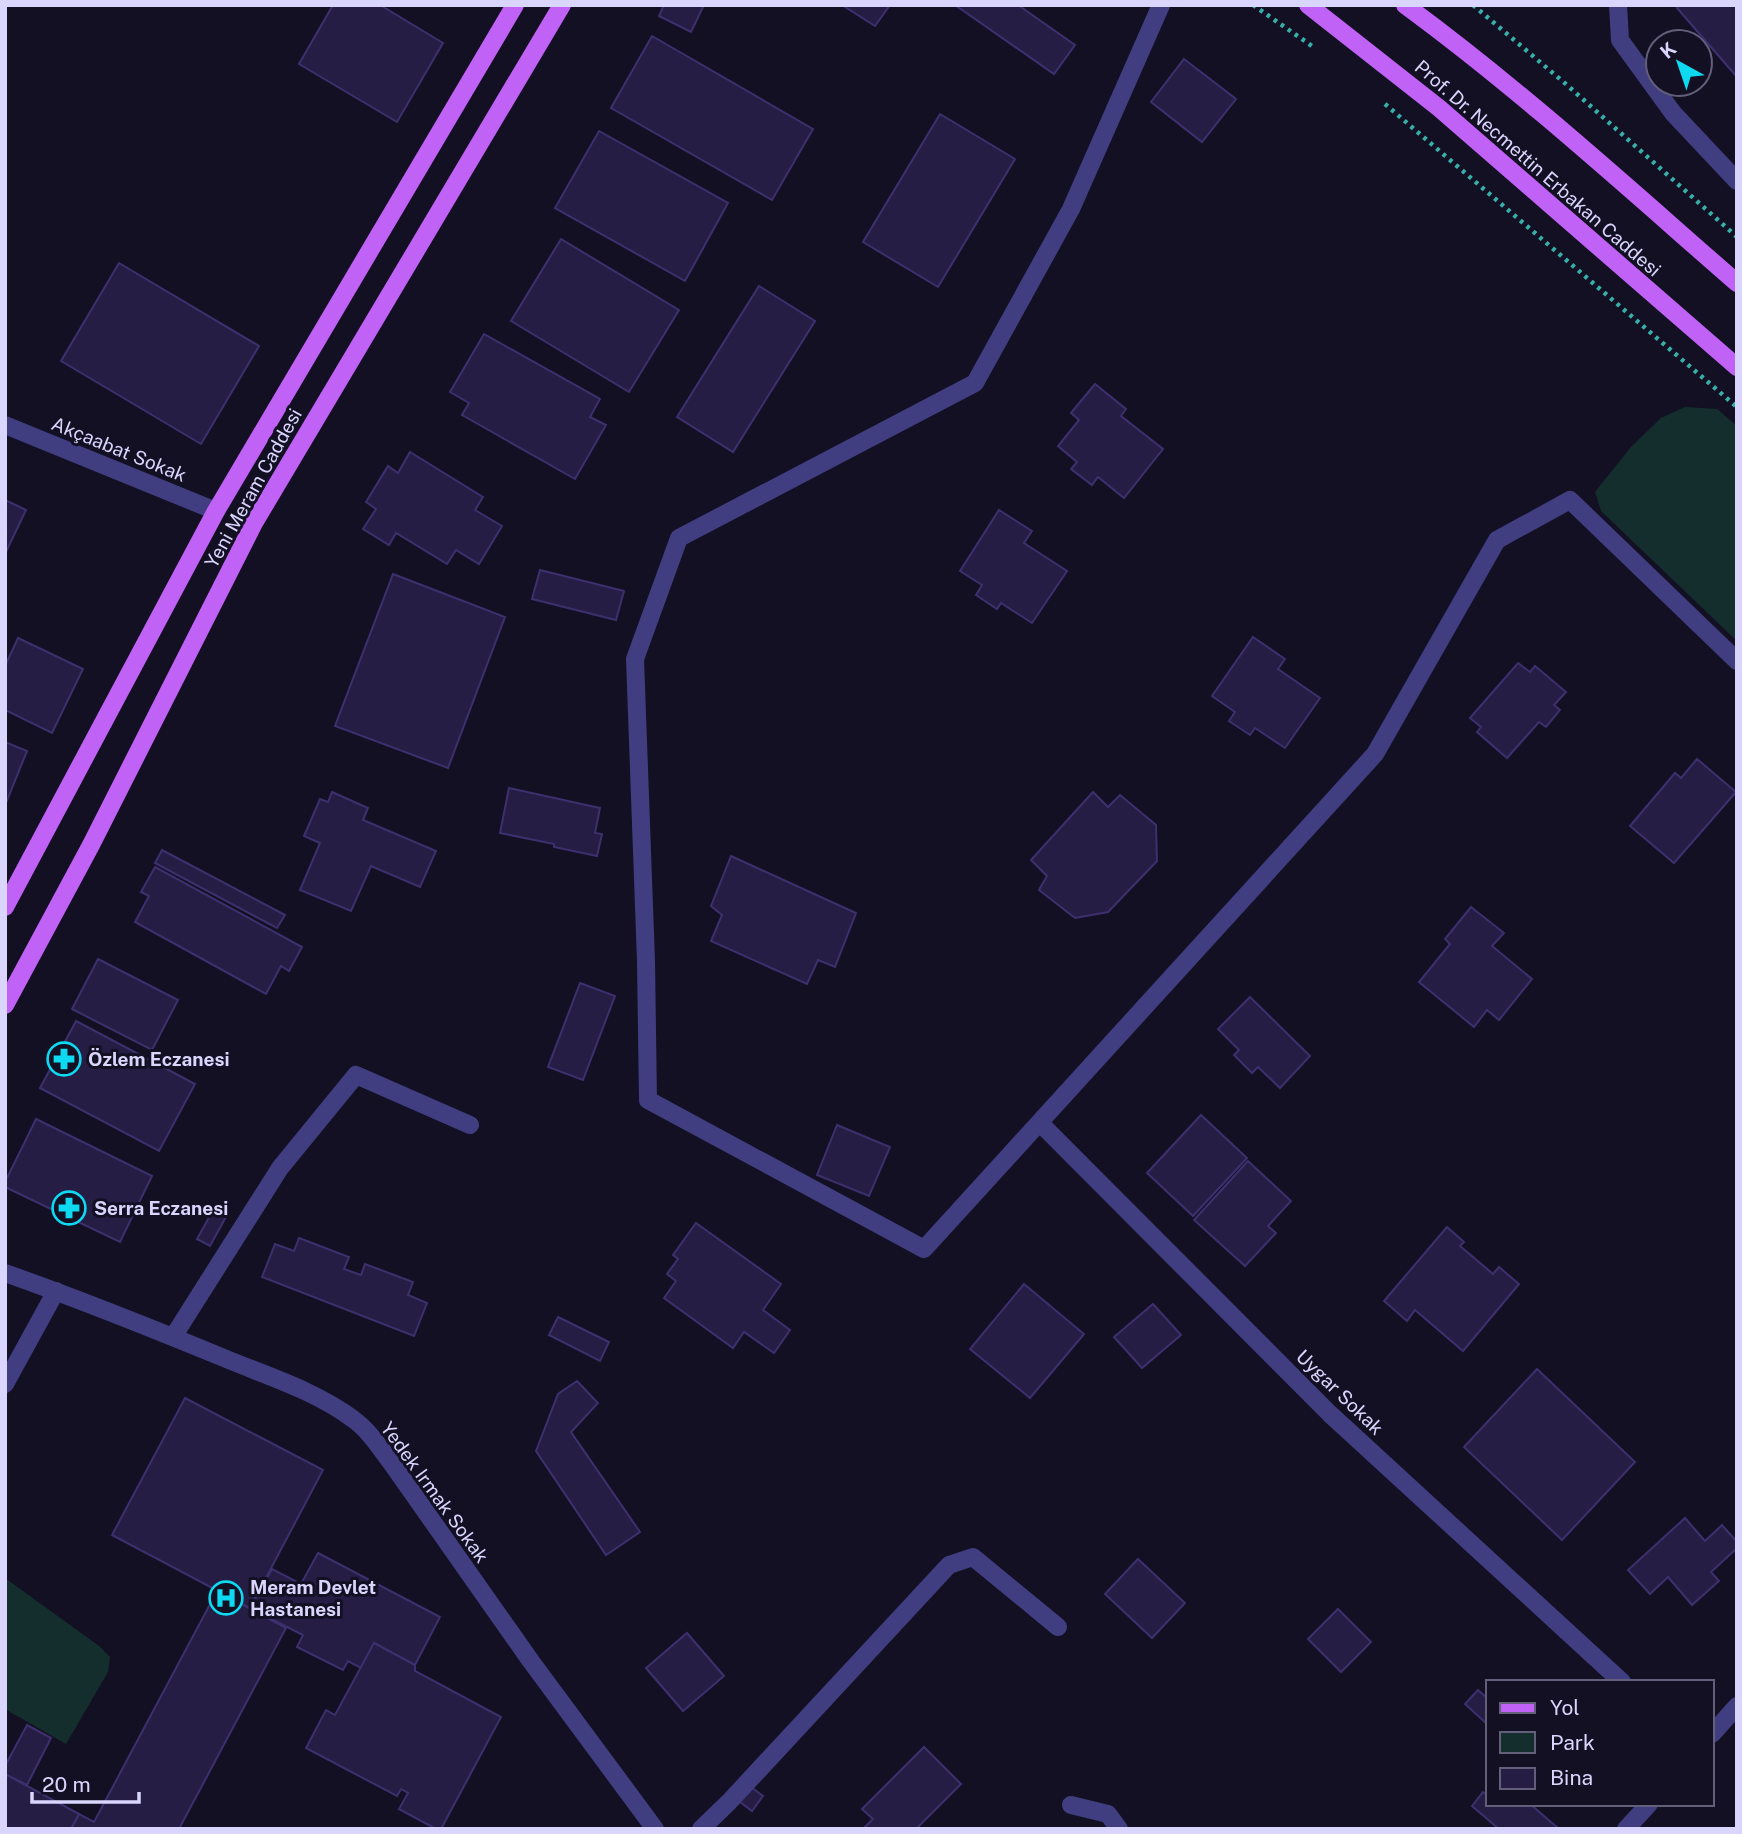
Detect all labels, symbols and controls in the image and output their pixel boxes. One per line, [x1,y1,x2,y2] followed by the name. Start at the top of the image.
[1644,28,1714,98] north arrow
[1656,37,1681,63] text: K
[1411,55,1665,281] street label: Prof. Dr. Necmettin Erbakan Caddesi
[200,405,306,571] street label: Yeni Meram Caddesi
[48,412,190,486] street label: Akçaabat Sokak
[45,1040,83,1078] pharmacy icon: Özlem Eczanesi
[88,1048,230,1070] place label: Özlem Eczanesi
[50,1189,88,1227] pharmacy icon: Serra Eczanesi
[94,1197,228,1219] place label: Serra Eczanesi
[1292,1345,1388,1439] street label: Uygar Sokak
[377,1417,494,1567] street label: Yedek Irmak Sokak
[250,1576,376,1620] place label: Meram Devlet Hastanesi
[207,1579,245,1617] hospital icon: Meram Devlet Hastanesi
[1486,1680,1714,1806] legend
[1550,1695,1580,1720] text: Yol
[1550,1730,1595,1755] text: Park
[32,1760,138,1804] scale bar
[1550,1765,1593,1790] text: Bina
[42,1772,91,1797] text: 20 m

